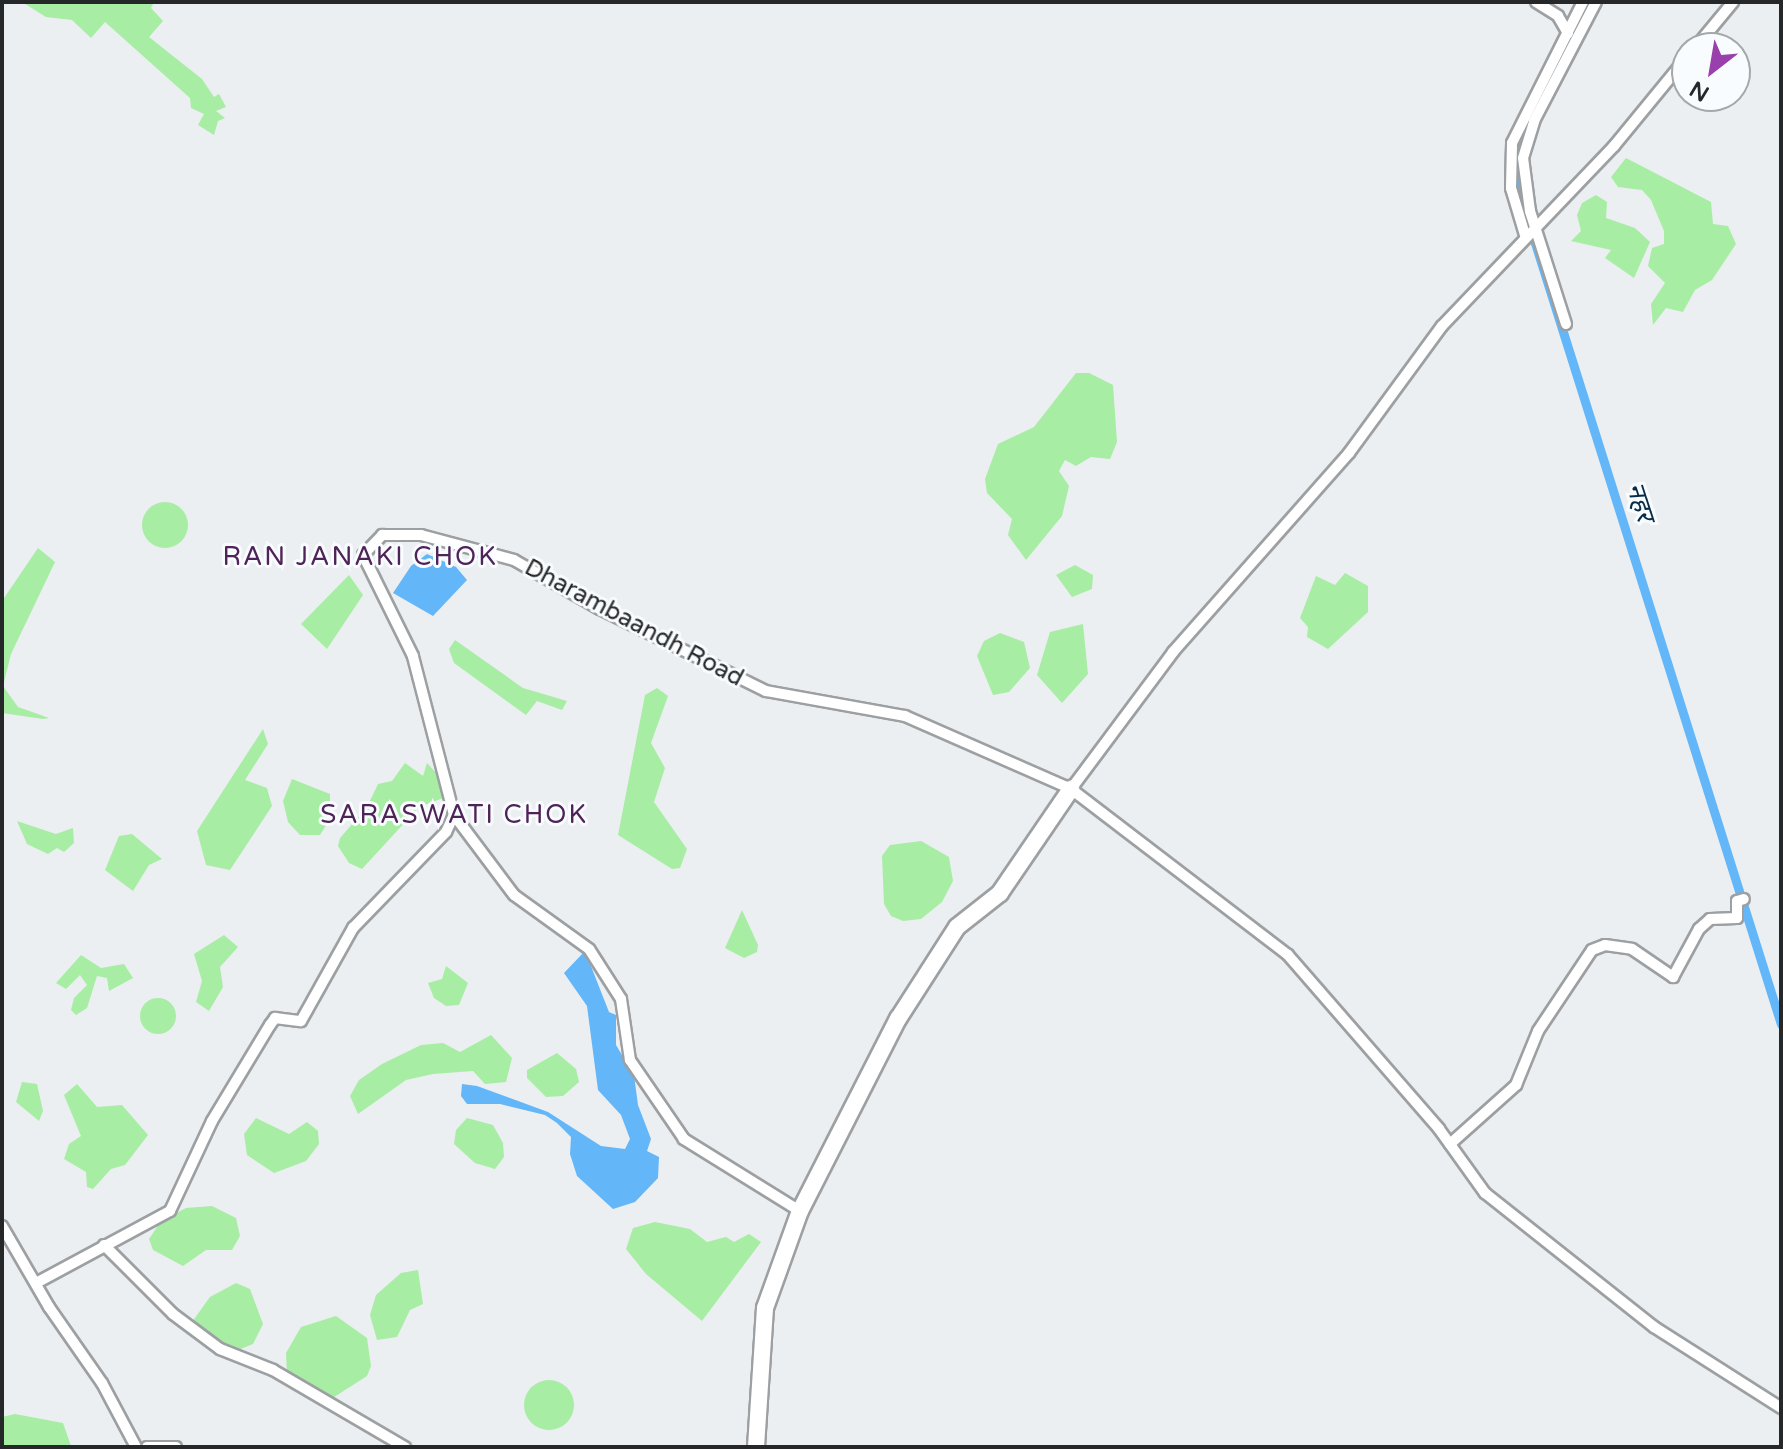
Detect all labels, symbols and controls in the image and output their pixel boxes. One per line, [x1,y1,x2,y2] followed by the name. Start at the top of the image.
[1671,32,1751,112] north arrow
[1685,75,1714,107] text: N
[1619,479,1661,525] water label: नहर
[222,541,498,573] district label: RAN JANAKI CHOK
[520,553,748,693] street label: Dharambaandh Road
[320,799,588,831] district label: SARASWATI CHOK

